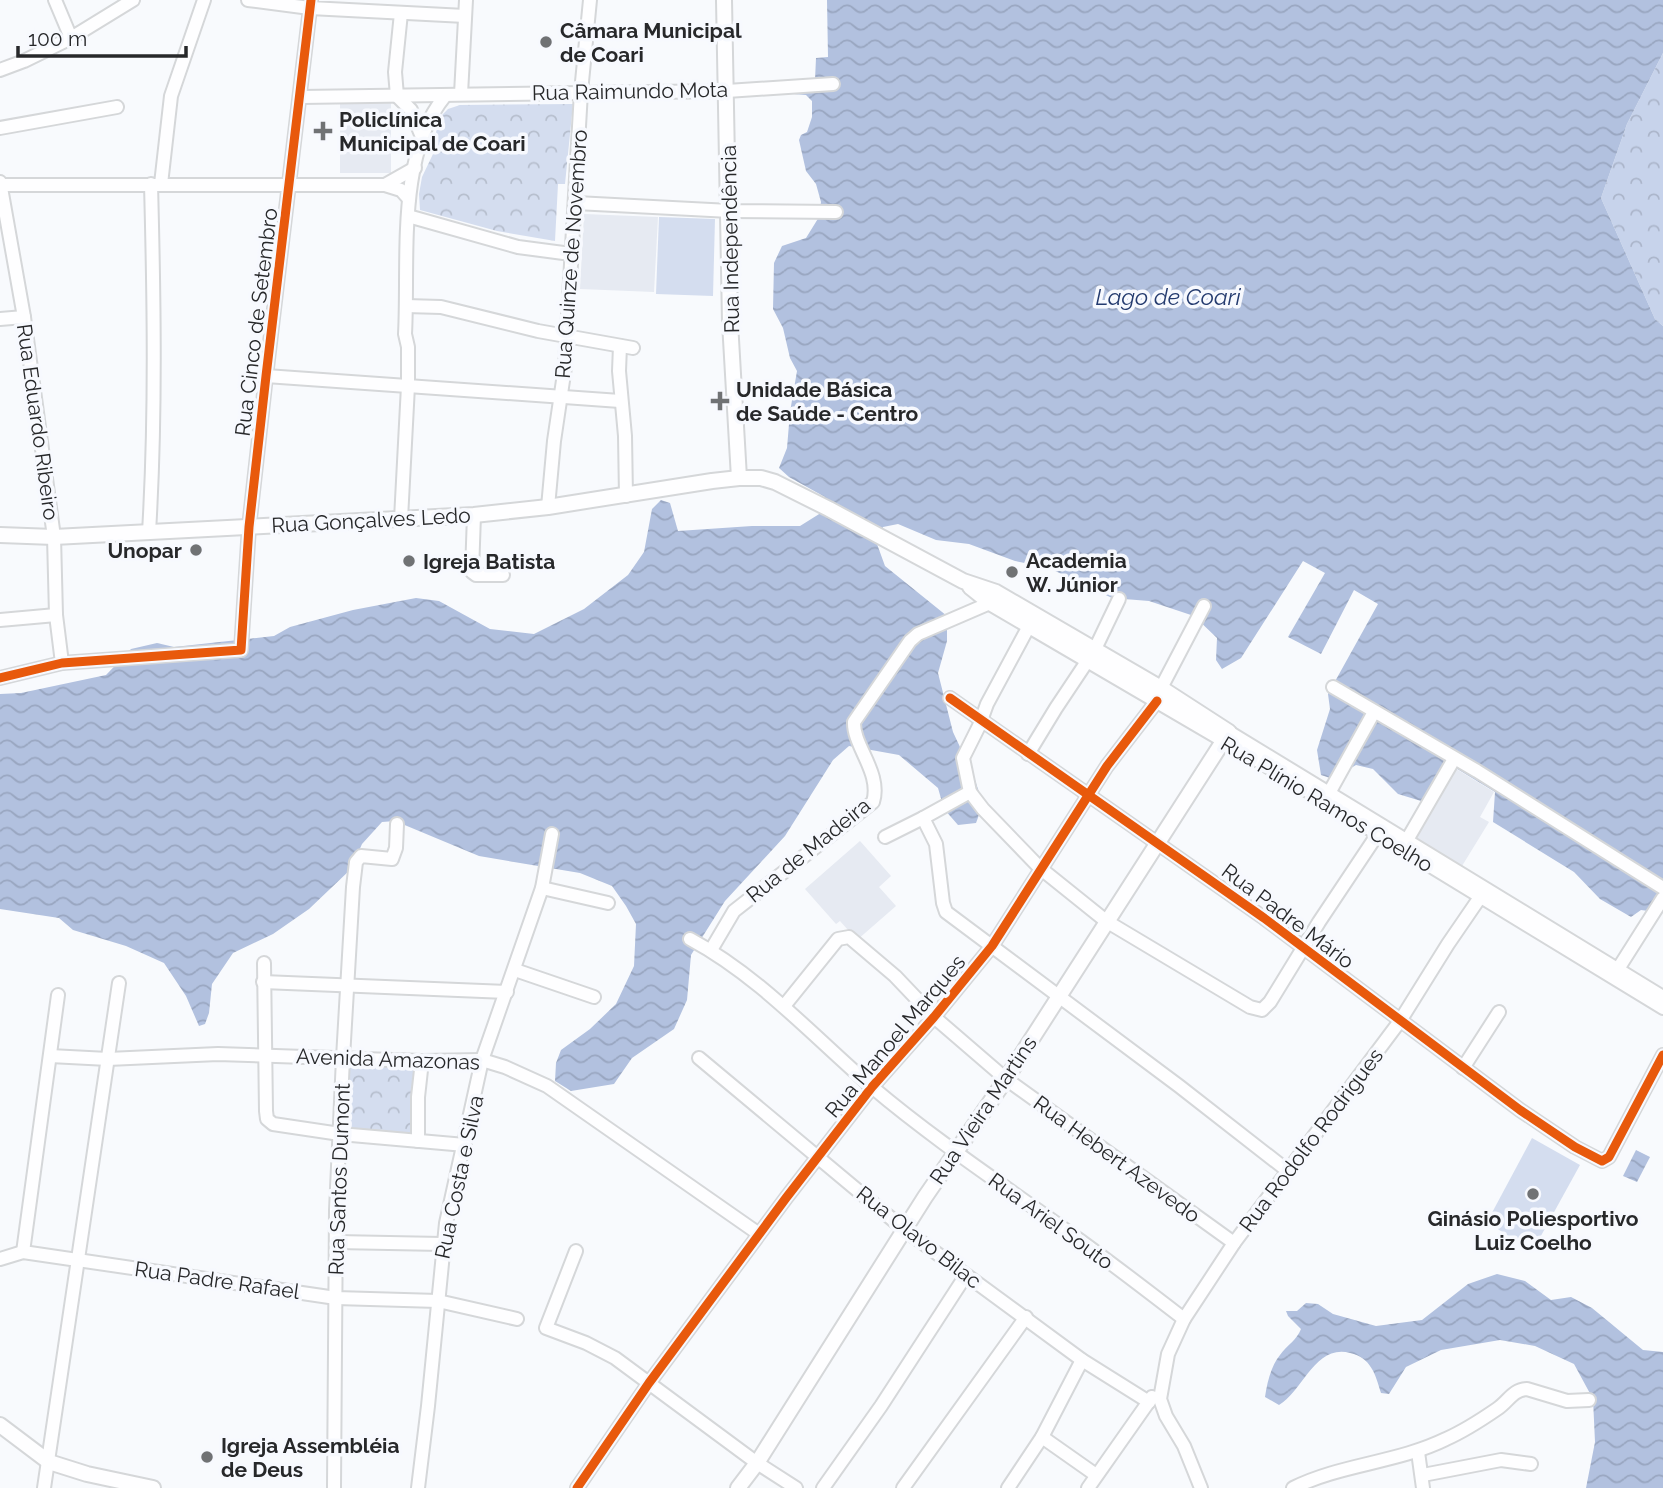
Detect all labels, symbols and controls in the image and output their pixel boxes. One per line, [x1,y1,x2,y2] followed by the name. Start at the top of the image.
[18,14,186,58] scale bar
[560,18,742,67] place label: Câmara Municipal de Coari
[28,26,87,51] text: 100 m
[538,34,554,50] marker: Câmara Municipal de Coari
[532,77,728,105] street label: Rua Raimundo Mota
[339,107,526,156] place label: Policlínica Municipal de Coari
[313,121,333,141] marker: Policlínica Municipal de Coari
[550,129,592,379] street label: Rua Quinze de Novembro
[716,145,744,333] street label: Rua Independência
[230,206,282,438] street label: Rua Cinco de Setembro
[1095,283,1242,310] water label: Lago de Coari
[12,322,64,522] street label: Rua Eduardo Ribeiro
[736,377,919,426] place label: Unidade Básica de Saúde - Centro
[710,391,730,411] marker: Unidade Básica de Saúde - Centro
[271,502,471,538] street label: Rua Gonçalves Ledo
[108,538,182,563] place label: Unopar
[188,542,204,558] marker: Unopar
[1026,548,1127,597] place label: Academia W. Júnior
[423,549,555,574] place label: Igreja Batista
[401,553,417,569] marker: Igreja Batista
[1004,564,1020,580] marker: Academia W. Júnior
[1216,731,1438,877] street label: Rua Plínio Ramos Coelho
[741,792,875,908] street label: Rua de Madeira
[1217,858,1359,974] street label: Rua Padre Mário
[820,950,970,1122] street label: Rua Manoel Marques
[924,1031,1042,1189] street label: Rua Vieira Martins
[296,1043,480,1075] street label: Avenida Amazonas
[1234,1043,1388,1237] street label: Rua Rodolfo Rodrigues
[323,1082,355,1276] street label: Rua Santos Dumont
[1029,1090,1205,1228] street label: Rua Hebert Azevedo
[429,1093,489,1261] street label: Rua Costa e Silva
[984,1167,1118,1275] street label: Rua Ariel Souto
[852,1181,986,1293] street label: Rua Olavo Bilac
[1525,1186,1541,1202] marker: Ginásio Poliesportivo Luiz Coelho
[1428,1206,1639,1255] place label: Ginásio Poliesportivo Luiz Coelho
[133,1256,301,1304] street label: Rua Padre Rafael
[221,1433,399,1482] place label: Igreja Assembléia de Deus
[199,1449,215,1465] marker: Igreja Assembléia de Deus

